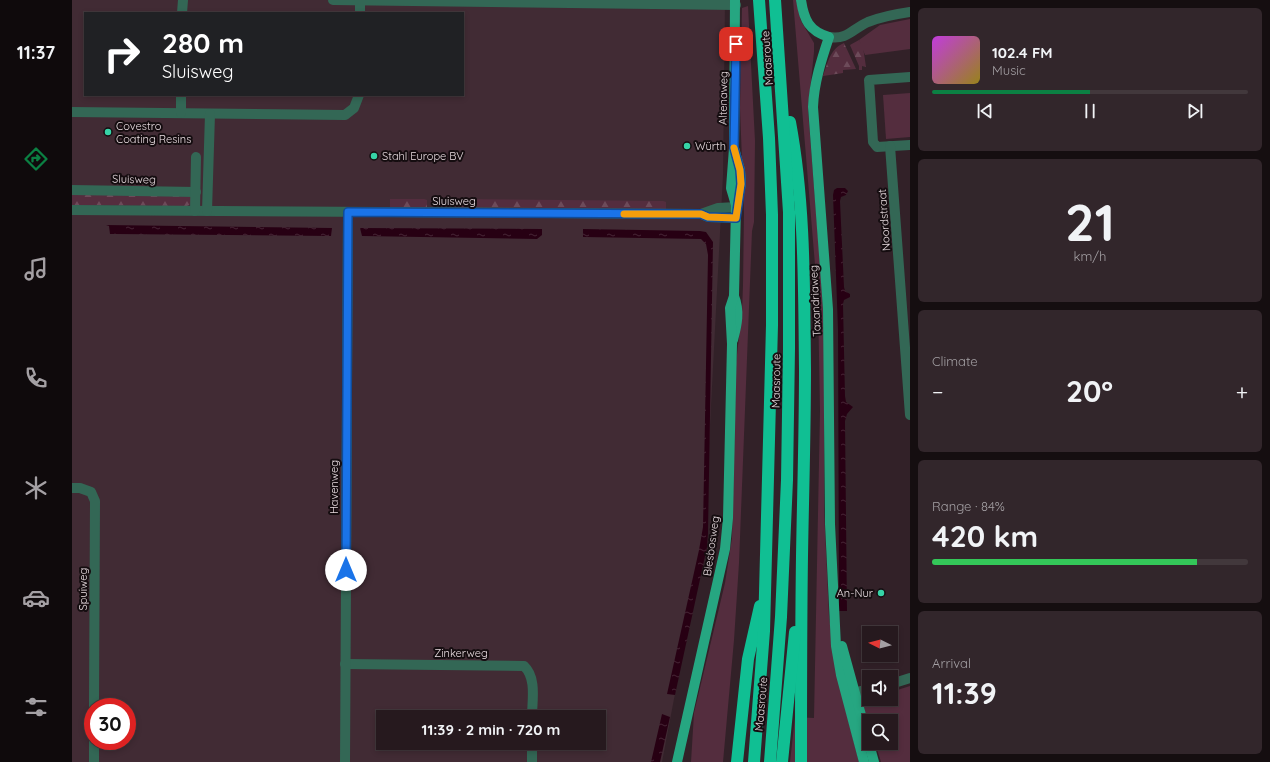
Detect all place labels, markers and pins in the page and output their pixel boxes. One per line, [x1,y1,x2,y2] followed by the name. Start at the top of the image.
[719,27,753,61] pin
[116,119,191,146] place label: Covestro Coating Resins
[103,127,113,137] marker: Covestro Coating Resins
[695,139,726,153] place label: Würth
[682,141,692,151] marker: Würth
[382,149,464,163] place label: Stahl Europe BV
[369,151,379,161] marker: Stahl Europe BV
[837,586,874,600] place label: An-Nur
[876,588,886,598] marker: An-Nur

